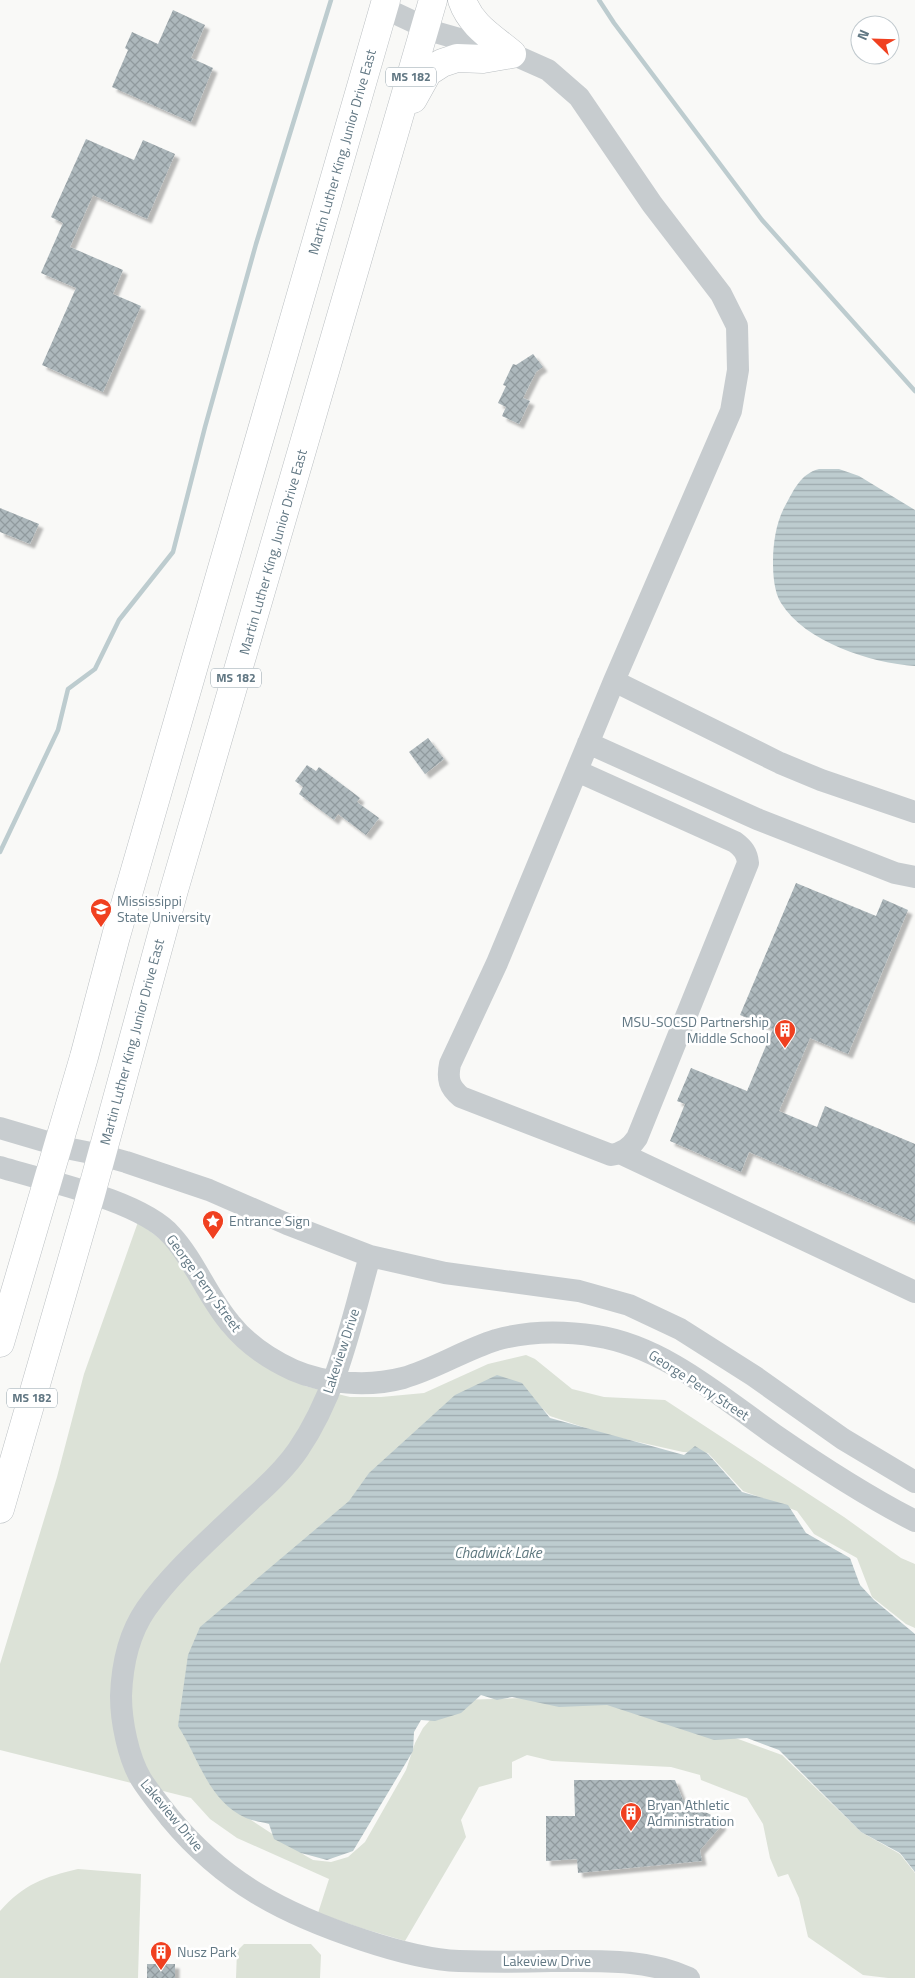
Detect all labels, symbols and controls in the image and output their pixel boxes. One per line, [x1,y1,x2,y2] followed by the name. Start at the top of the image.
[850,15,900,65] north arrow
[851,26,874,43] text: N
[302,47,381,257] street label: Martin Luther King, Junior Drive East
[386,68,436,86] road number: MS 182
[233,447,312,657] street label: Martin Luther King, Junior Drive East
[211,668,261,688] road number: MS 182
[117,890,211,927] place label: Mississippi State University
[89,897,113,928] school or university icon: Mississippi State University
[94,936,169,1147] street label: Martin Luther King, Junior Drive East
[622,1011,769,1048] place label: MSU-SOCSD Partnership Middle School
[773,1018,797,1049] building icon: MSU-SOCSD Partnership Middle School
[201,1209,225,1240] place icon: Entrance Sign
[229,1210,310,1231] place label: Entrance Sign
[162,1230,247,1336] street label: George Perry Street
[317,1306,364,1396] street label: Lakeview Drive
[645,1344,754,1425] street label: George Perry Street
[7,1389,57,1408] road number: MS 182
[454,1541,543,1564] water label: Chadwick Lake
[136,1774,209,1855] street label: Lakeview Drive
[647,1794,734,1831] place label: Bryan Athletic Administration
[619,1801,643,1832] building icon: Bryan Athletic Administration
[149,1940,173,1971] building icon: Nusz Park
[177,1941,237,1962] place label: Nusz Park
[503,1950,591,1971] street label: Lakeview Drive

